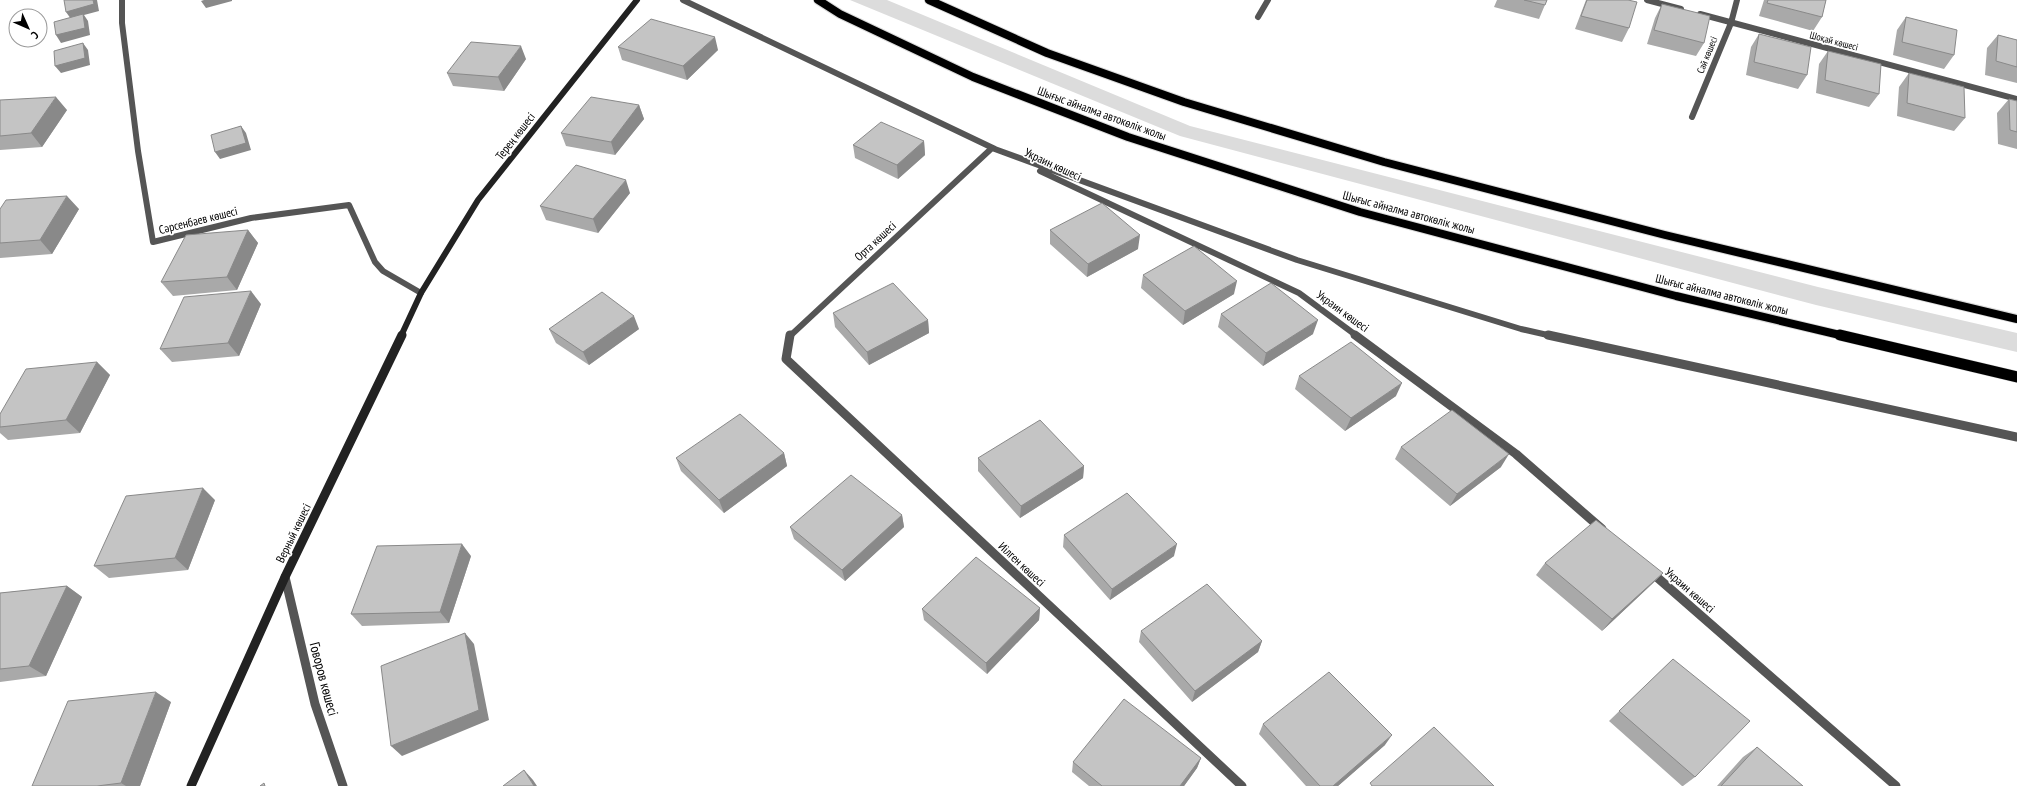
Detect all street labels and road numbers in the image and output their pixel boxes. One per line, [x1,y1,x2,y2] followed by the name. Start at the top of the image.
[1808,28,1860,54] street label: Шоқай көшесі
[1694,35,1720,75] street label: Сай көшесі
[1035,83,1169,143] street label: Шығыс айналма автокөлік жолы
[492,109,538,163] street label: Терең көшесі
[1022,144,1084,184] street label: Украин көшесі
[1341,187,1477,237] street label: Шығыс айналма автокөлік жолы
[157,203,239,237] street label: Сәрсенбаев көшесі
[851,218,899,264] street label: Орта көшесі
[1654,270,1790,318] street label: Шығыс айналма автокөлік жолы
[1314,287,1372,335] street label: Украин көшесі
[272,501,314,565] street label: Верный көшесі
[995,538,1049,590] street label: Иілген көшесі
[1662,564,1718,616] street label: Украин көшесі
[306,640,342,718] street label: Говоров көшесі

